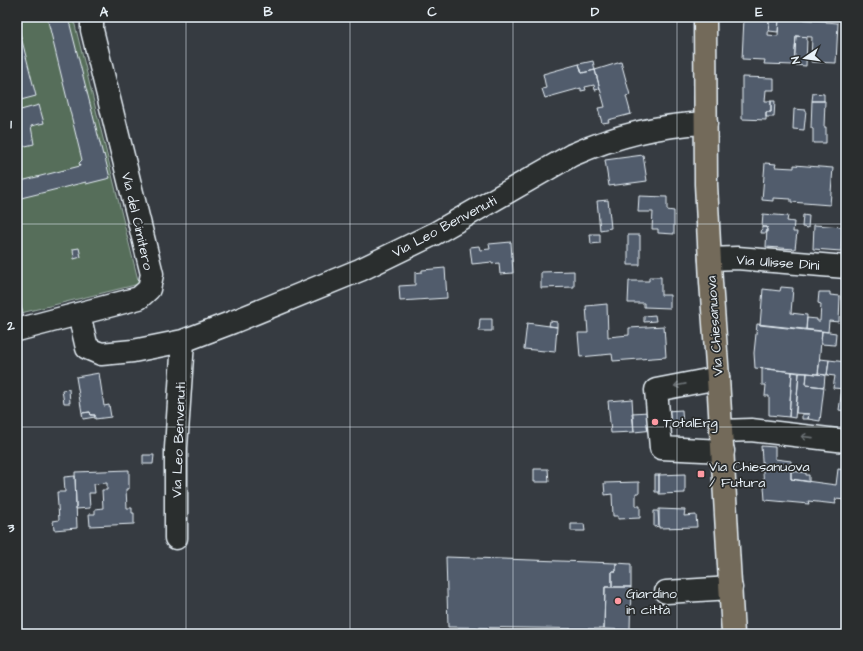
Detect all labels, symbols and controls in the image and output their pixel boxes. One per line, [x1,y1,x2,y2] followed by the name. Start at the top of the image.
[100,3,109,21] text: A
[263,3,273,21] text: B
[427,3,437,21] text: C
[591,3,600,21] text: D
[755,3,763,21] text: E
[785,38,825,78] north arrow
[788,55,804,65] text: N
[10,115,12,133] text: 1
[116,170,158,272] street label: Via del Cimitero
[389,191,500,263] street label: Via Leo Benvenuti
[736,250,820,276] street label: Via Ulisse Dini
[702,275,728,377] street label: Via Chiesanuova
[6,317,15,335] text: 2
[674,381,687,389] one-way arrow
[167,382,191,498] street label: Via Leo Benvenuti
[663,413,718,433] place label: TotalErg
[650,417,660,427] marker: TotalErg
[801,433,814,440] one-way arrow
[709,457,810,493] place label: Via Chiesanuova / Futura
[696,469,706,479] marker: Via Chiesanuova / Futura
[7,519,15,537] text: 3
[626,584,677,620] place label: Giardino in città
[613,596,623,606] marker: Giardino in città

